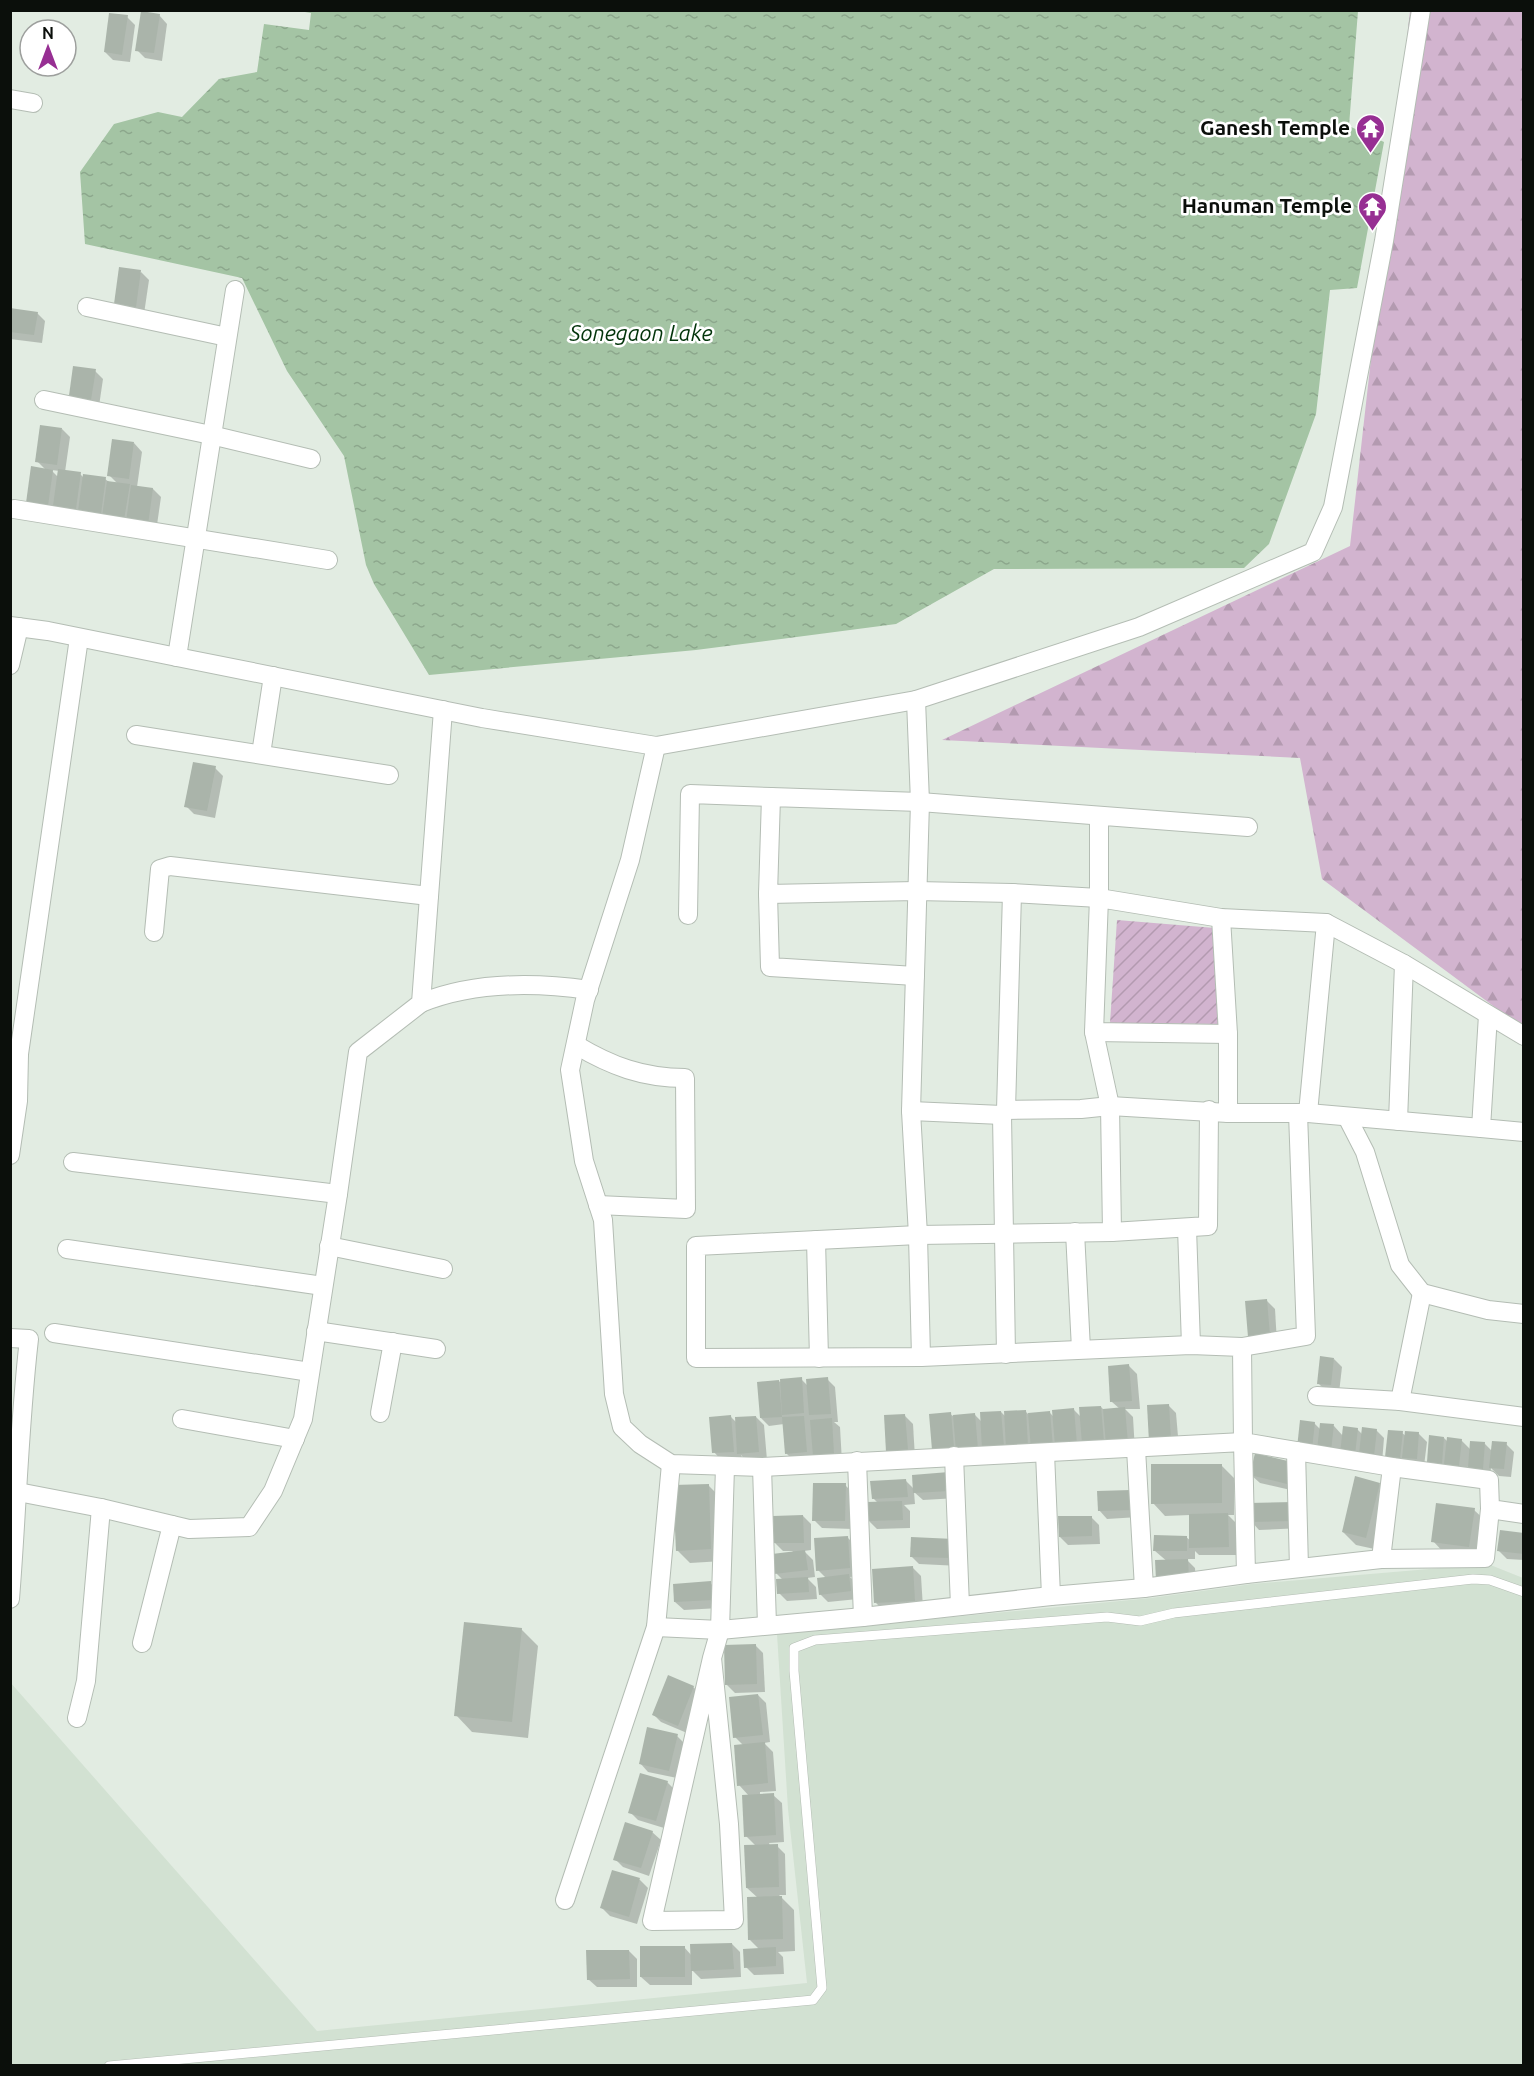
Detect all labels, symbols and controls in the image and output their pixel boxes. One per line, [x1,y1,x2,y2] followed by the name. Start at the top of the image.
[18,18,78,78] north arrow
[42,24,54,42] text: N
[1355,112,1387,154] temple icon: Ganesh Temple
[1200,115,1350,139] place label: Ganesh Temple
[1357,190,1389,232] temple icon: Hanuman Temple
[1182,193,1352,217] place label: Hanuman Temple
[568,320,713,345] water label: Sonegaon Lake

